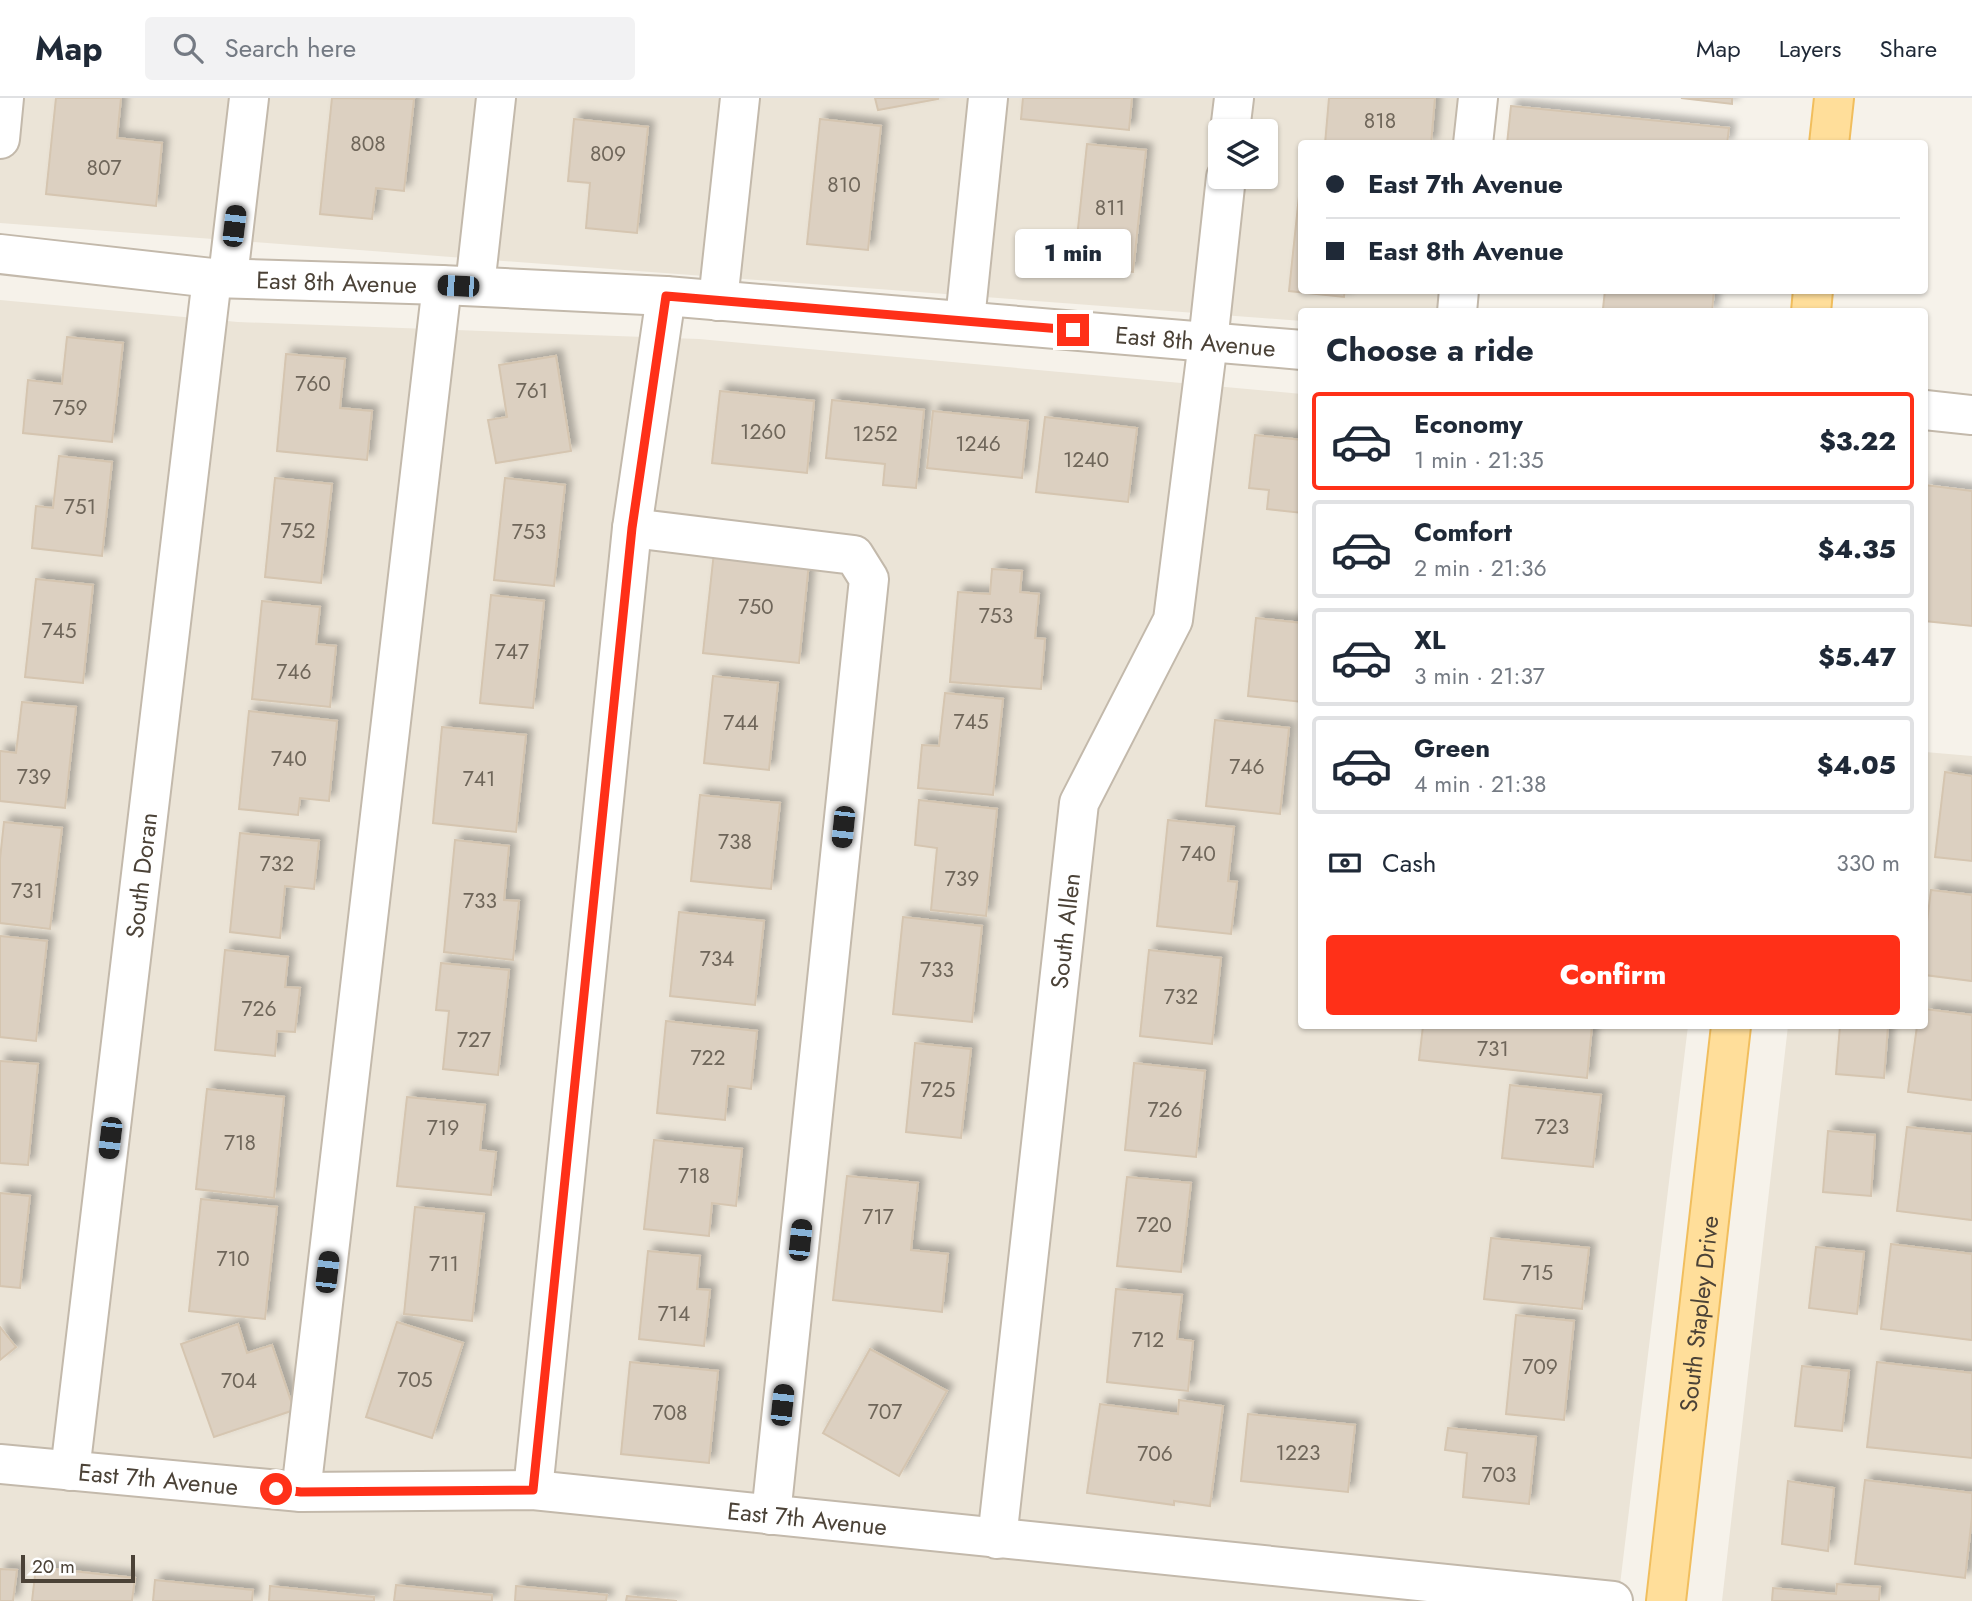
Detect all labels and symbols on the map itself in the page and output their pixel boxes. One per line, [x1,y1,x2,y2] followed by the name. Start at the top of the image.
[1364,106,1396,136] house number: 818
[350,129,386,159] house number: 808
[590,139,626,169] house number: 809
[86,153,122,183] house number: 807
[827,170,861,200] house number: 810
[1095,193,1125,223] house number: 811
[222,204,247,248] car
[1015,229,1131,278] callout: 1 min
[256,262,418,302] street label: East 8th Avenue
[437,274,480,298] car
[1057,314,1089,346] route end
[1114,317,1277,365] street label: East 8th Avenue
[295,369,331,399] house number: 760
[516,376,548,406] house number: 761
[53,393,87,423] house number: 759
[740,417,786,447] house number: 1260
[852,419,898,449] house number: 1252
[955,429,1001,459] house number: 1246
[1063,445,1109,475] house number: 1240
[64,492,96,522] house number: 751
[281,516,315,546] house number: 752
[512,517,546,547] house number: 753
[738,592,774,622] house number: 750
[979,601,1013,631] house number: 753
[41,616,77,646] house number: 745
[495,637,529,667] house number: 747
[276,657,312,687] house number: 746
[953,707,989,737] house number: 745
[723,708,759,738] house number: 744
[271,744,307,774] house number: 740
[1229,752,1265,782] house number: 746
[17,762,51,792] house number: 739
[463,764,495,794] house number: 741
[831,805,856,849] car
[116,810,166,940] street label: South Doran
[718,827,752,857] house number: 738
[1180,839,1216,869] house number: 740
[260,849,294,879] house number: 732
[945,864,979,894] house number: 739
[1041,871,1089,991] street label: South Allen
[11,876,43,906] house number: 731
[463,886,497,916] house number: 733
[700,944,734,974] house number: 734
[920,955,954,985] house number: 733
[1164,982,1198,1012] house number: 732
[241,994,277,1024] house number: 726
[457,1025,491,1055] house number: 727
[1477,1034,1509,1064] house number: 731
[691,1043,725,1073] house number: 722
[921,1075,955,1105] house number: 725
[1147,1095,1183,1125] house number: 726
[1535,1112,1569,1142] house number: 723
[427,1113,459,1143] house number: 719
[98,1116,123,1160] car
[224,1128,256,1158] house number: 718
[678,1161,710,1191] house number: 718
[862,1202,894,1232] house number: 717
[1136,1210,1172,1240] house number: 720
[1670,1214,1727,1414] street label: South Stapley Drive
[788,1218,813,1262] car
[216,1244,250,1274] house number: 710
[429,1249,459,1279] house number: 711
[315,1250,340,1294] car
[1521,1258,1553,1288] house number: 715
[658,1299,690,1329] house number: 714
[1132,1325,1164,1355] house number: 712
[1522,1352,1558,1382] house number: 709
[397,1365,433,1395] house number: 705
[221,1366,257,1396] house number: 704
[770,1383,795,1427] car
[868,1397,902,1427] house number: 707
[652,1398,688,1428] house number: 708
[1276,1438,1320,1468] house number: 1223
[1137,1439,1173,1469] house number: 706
[77,1454,240,1504] street label: East 7th Avenue
[1481,1460,1517,1490] house number: 703
[260,1473,292,1505] route start
[726,1493,889,1544] street label: East 7th Avenue
[21,1552,135,1584] scale bar

